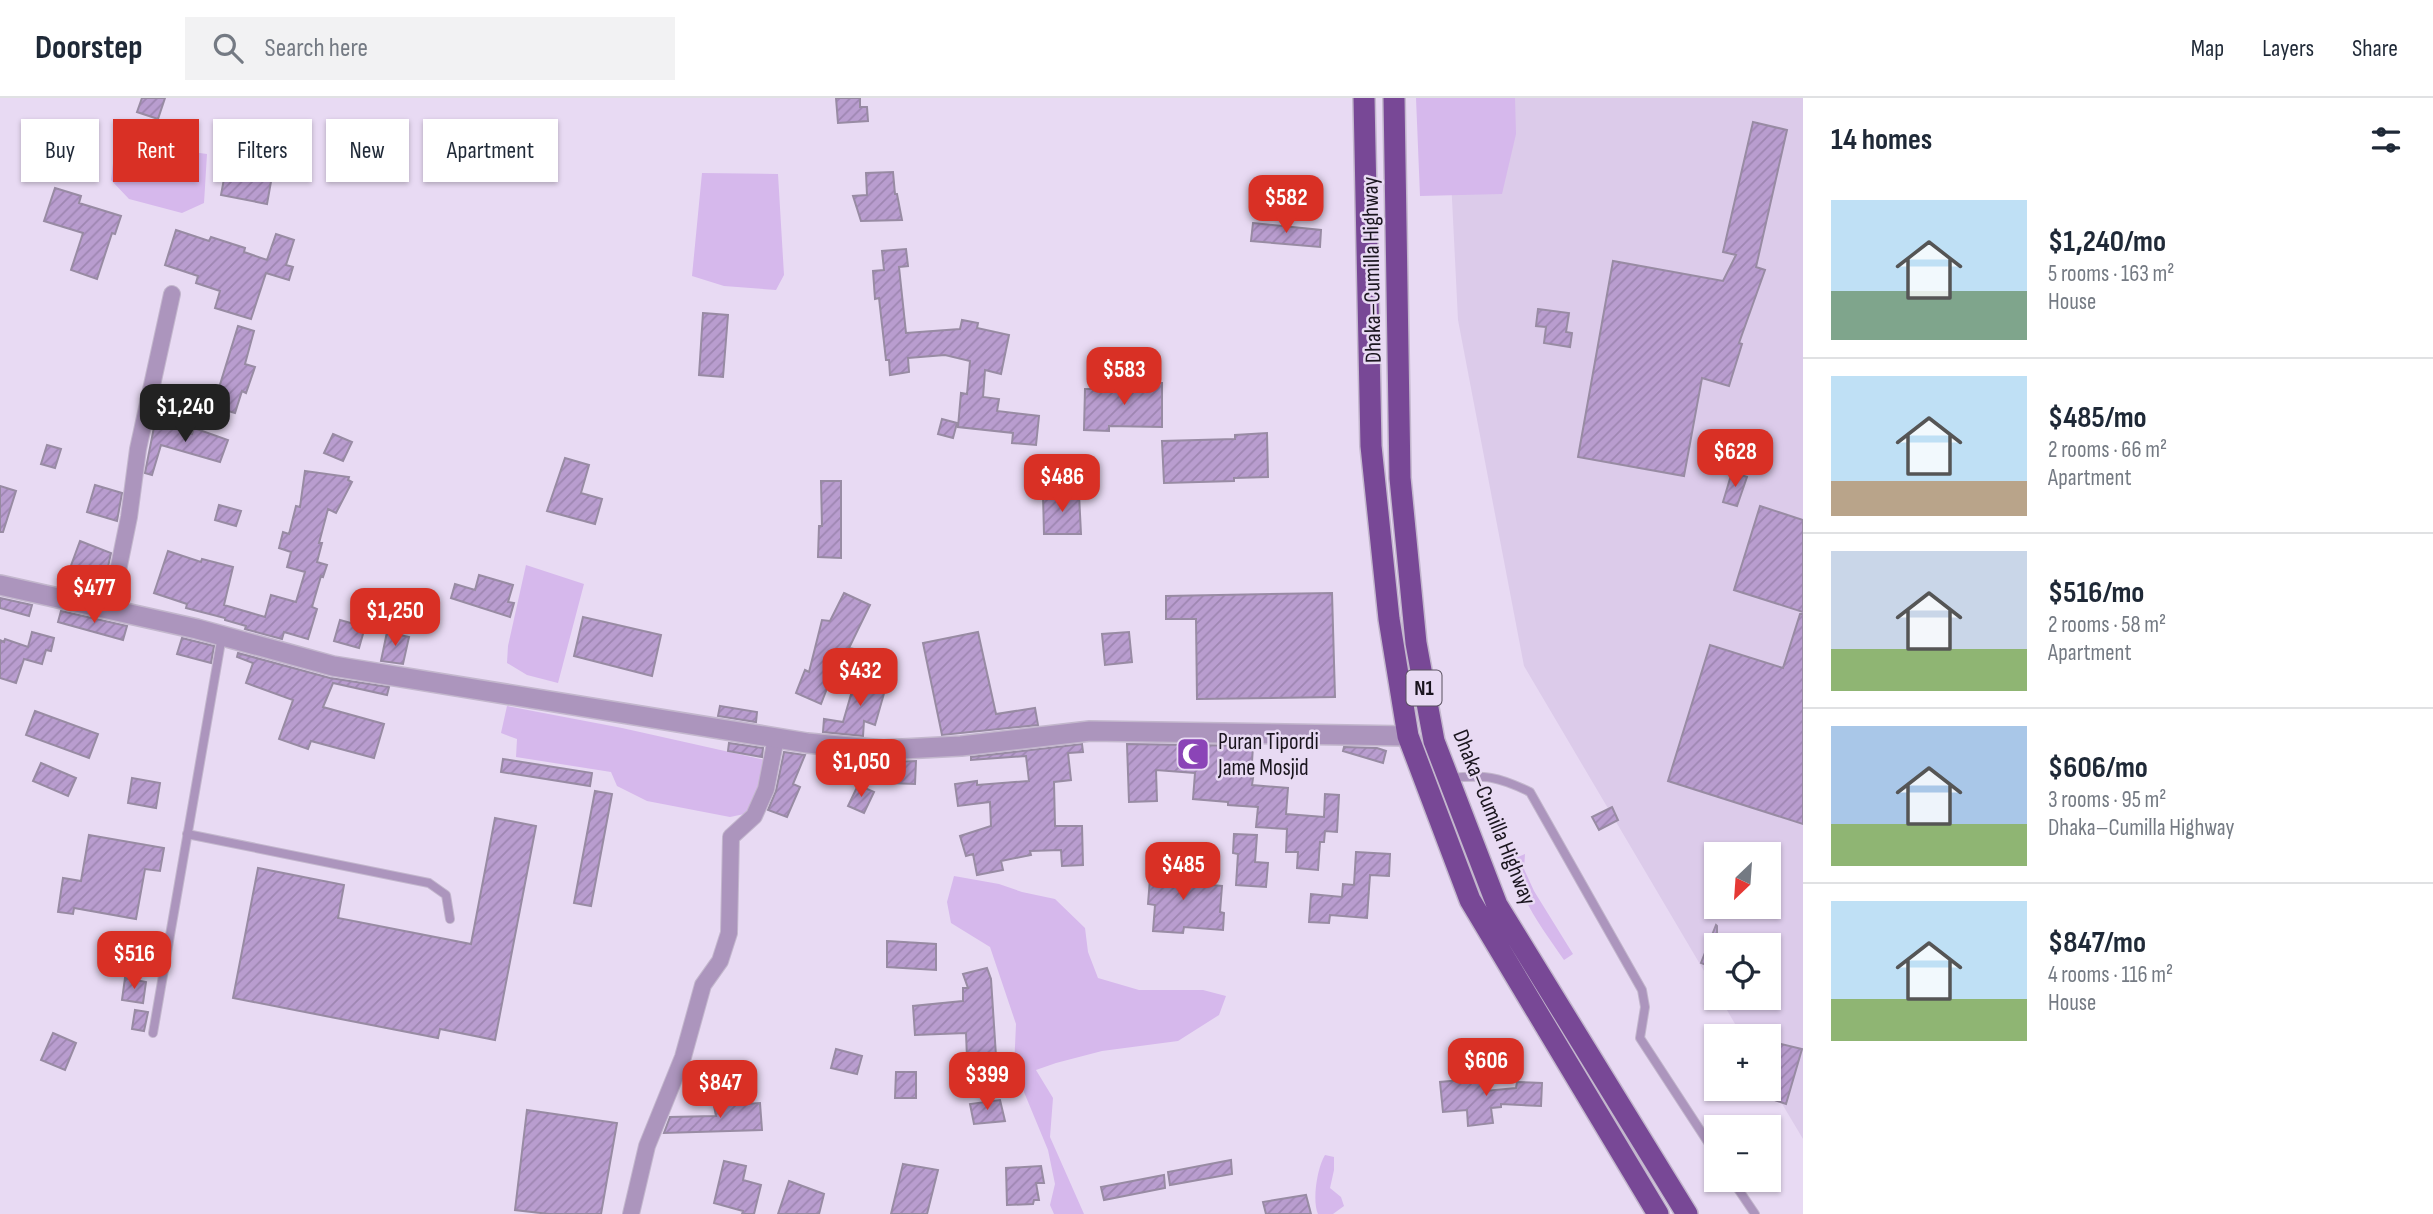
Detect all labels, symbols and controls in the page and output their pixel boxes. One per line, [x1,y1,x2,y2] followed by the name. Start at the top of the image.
[185,17,675,80] search box
[35,28,143,68] text: Doorstep
[209,29,247,67] icon: search
[265,33,368,64] text: Search here
[2191,34,2224,63] text: Map
[2262,34,2314,63] text: Layers
[2352,34,2398,63] text: Share
[21,119,99,182] chip: Buy
[113,119,199,182] chip: Rent
[213,119,312,182] chip: Filters
[326,119,409,182] chip: New
[423,119,558,182] chip: Apartment
[2367,121,2405,159] icon: filters
[1831,122,1932,158] text: 14 homes
[1245,176,1327,235] pin: $582
[1356,176,1388,363] street label: Dhaka–Cumilla Highway
[1265,184,1308,212] text: $582
[2048,224,2166,260] text: $1,240/mo
[1887,228,1971,312] icon: home
[2048,260,2174,288] text: 5 rooms · 163 m²
[2048,288,2096,316] text: House
[1083,348,1165,407] pin: $583
[1102,356,1146,384] text: $583
[128,384,242,444] pin: $1,240
[156,393,214,421] text: $1,240
[2048,400,2147,436] text: $485/mo
[1887,404,1971,488] icon: home
[1694,430,1776,489] pin: $628
[2048,436,2167,464] text: 2 rooms · 66 m²
[1713,438,1757,466] text: $628
[1021,454,1103,514] pin: $486
[1040,463,1084,491] text: $486
[2048,464,2132,492] text: Apartment
[53,566,135,625] pin: $477
[73,574,115,602] text: $477
[2048,575,2144,611] text: $516/mo
[1887,579,1971,663] icon: home
[338,588,452,648] pin: $1,250
[366,597,424,625] text: $1,250
[2048,611,2166,639] text: 2 rooms · 58 m²
[2048,639,2132,667] text: Apartment
[819,648,901,708] pin: $432
[839,657,881,685] text: $432
[1406,670,1442,706] road number: N1
[1446,726,1542,909] street label: Dhaka–Cumilla Highway
[1217,728,1319,782] place label: Puran Tipordi Jame Mosjid
[1174,735,1212,773] mosque icon: Puran Tipordi Jame Mosjid
[804,740,918,799] pin: $1,050
[832,748,890,776] text: $1,050
[2048,750,2148,786] text: $606/mo
[1887,754,1971,838] icon: home
[2048,786,2167,814] text: 3 rooms · 95 m²
[2048,814,2234,842] text: Dhaka–Cumilla Highway
[1142,842,1224,902] pin: $485
[1704,842,1782,919] north arrow
[1704,842,1781,1192] map controls
[1161,851,1205,879] text: $485
[2048,925,2146,961] text: $847/mo
[1887,929,1971,1013] icon: home
[93,932,175,991] pin: $516
[1704,933,1781,1010] button: locate
[113,940,155,968] text: $516
[2048,961,2173,989] text: 4 rooms · 116 m²
[2048,989,2096,1017] text: House
[1704,1024,1781,1101] button: +
[1445,1038,1527,1098] pin: $606
[1464,1047,1508,1075] text: $606
[946,1052,1028,1112] pin: $399
[679,1060,761,1120] pin: $847
[965,1061,1009,1089] text: $399
[698,1069,742,1097] text: $847
[1704,1115,1781,1192] button: −

